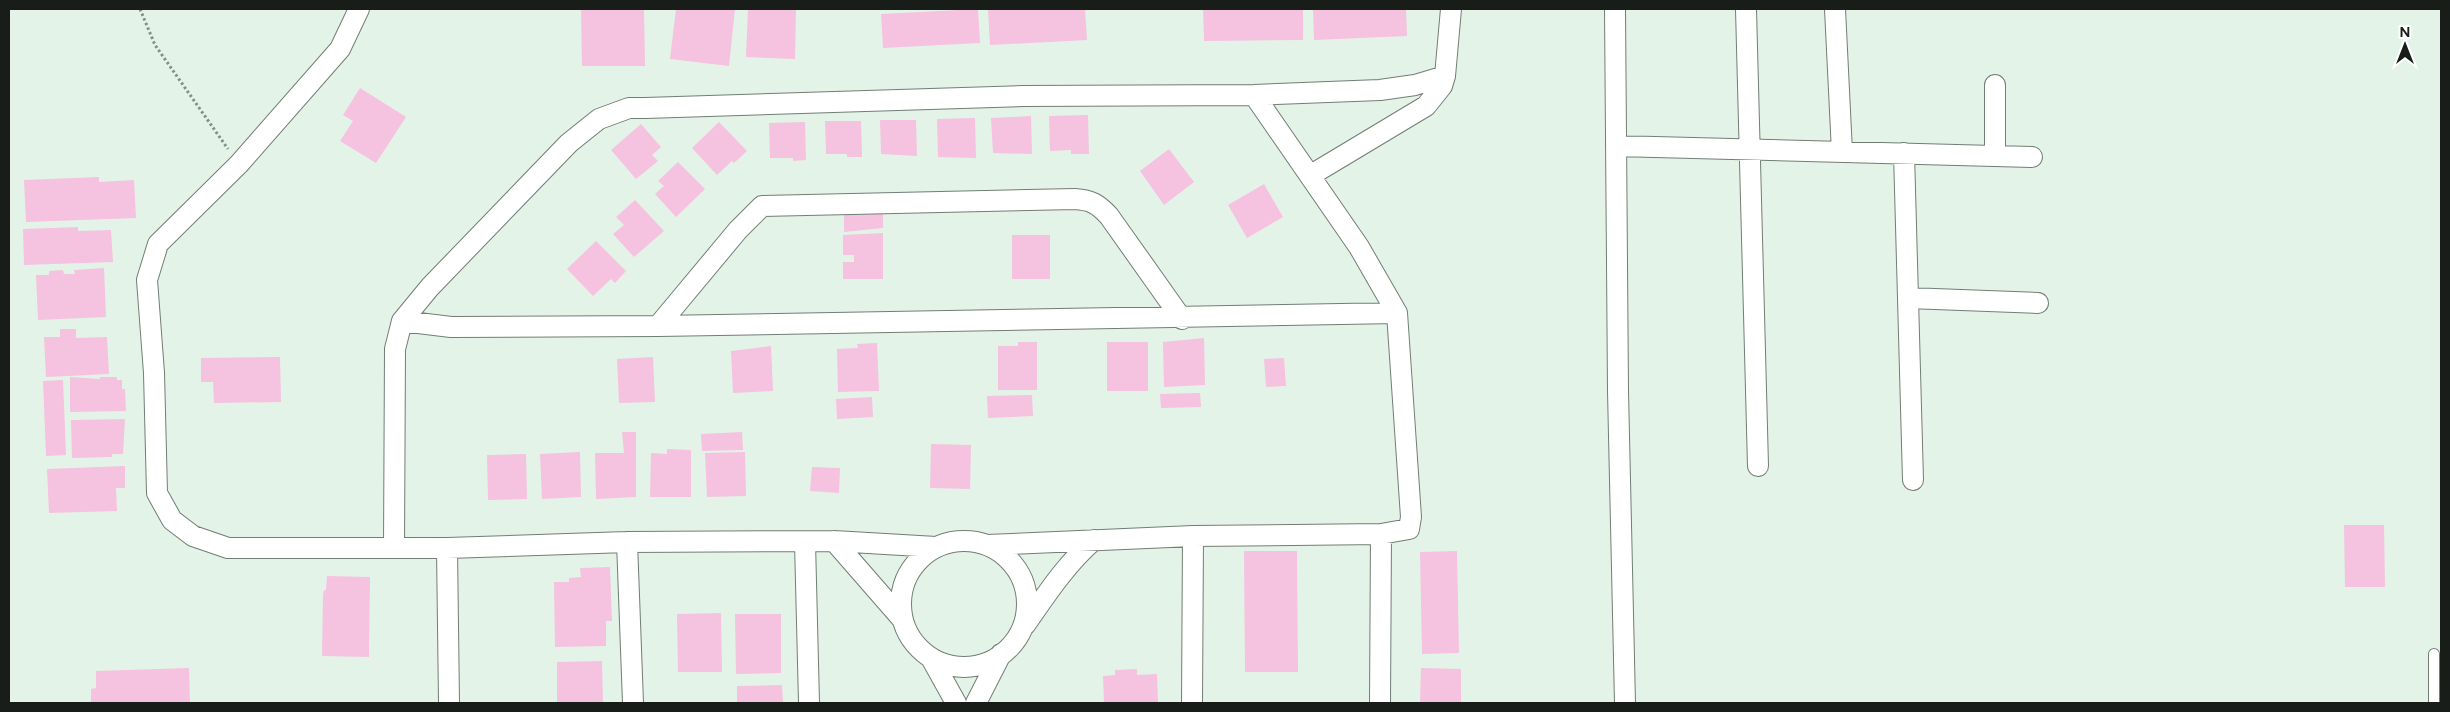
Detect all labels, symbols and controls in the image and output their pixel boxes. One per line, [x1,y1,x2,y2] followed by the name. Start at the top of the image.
[2380,20,2430,70] north arrow
[2400,24,2410,41] text: N

